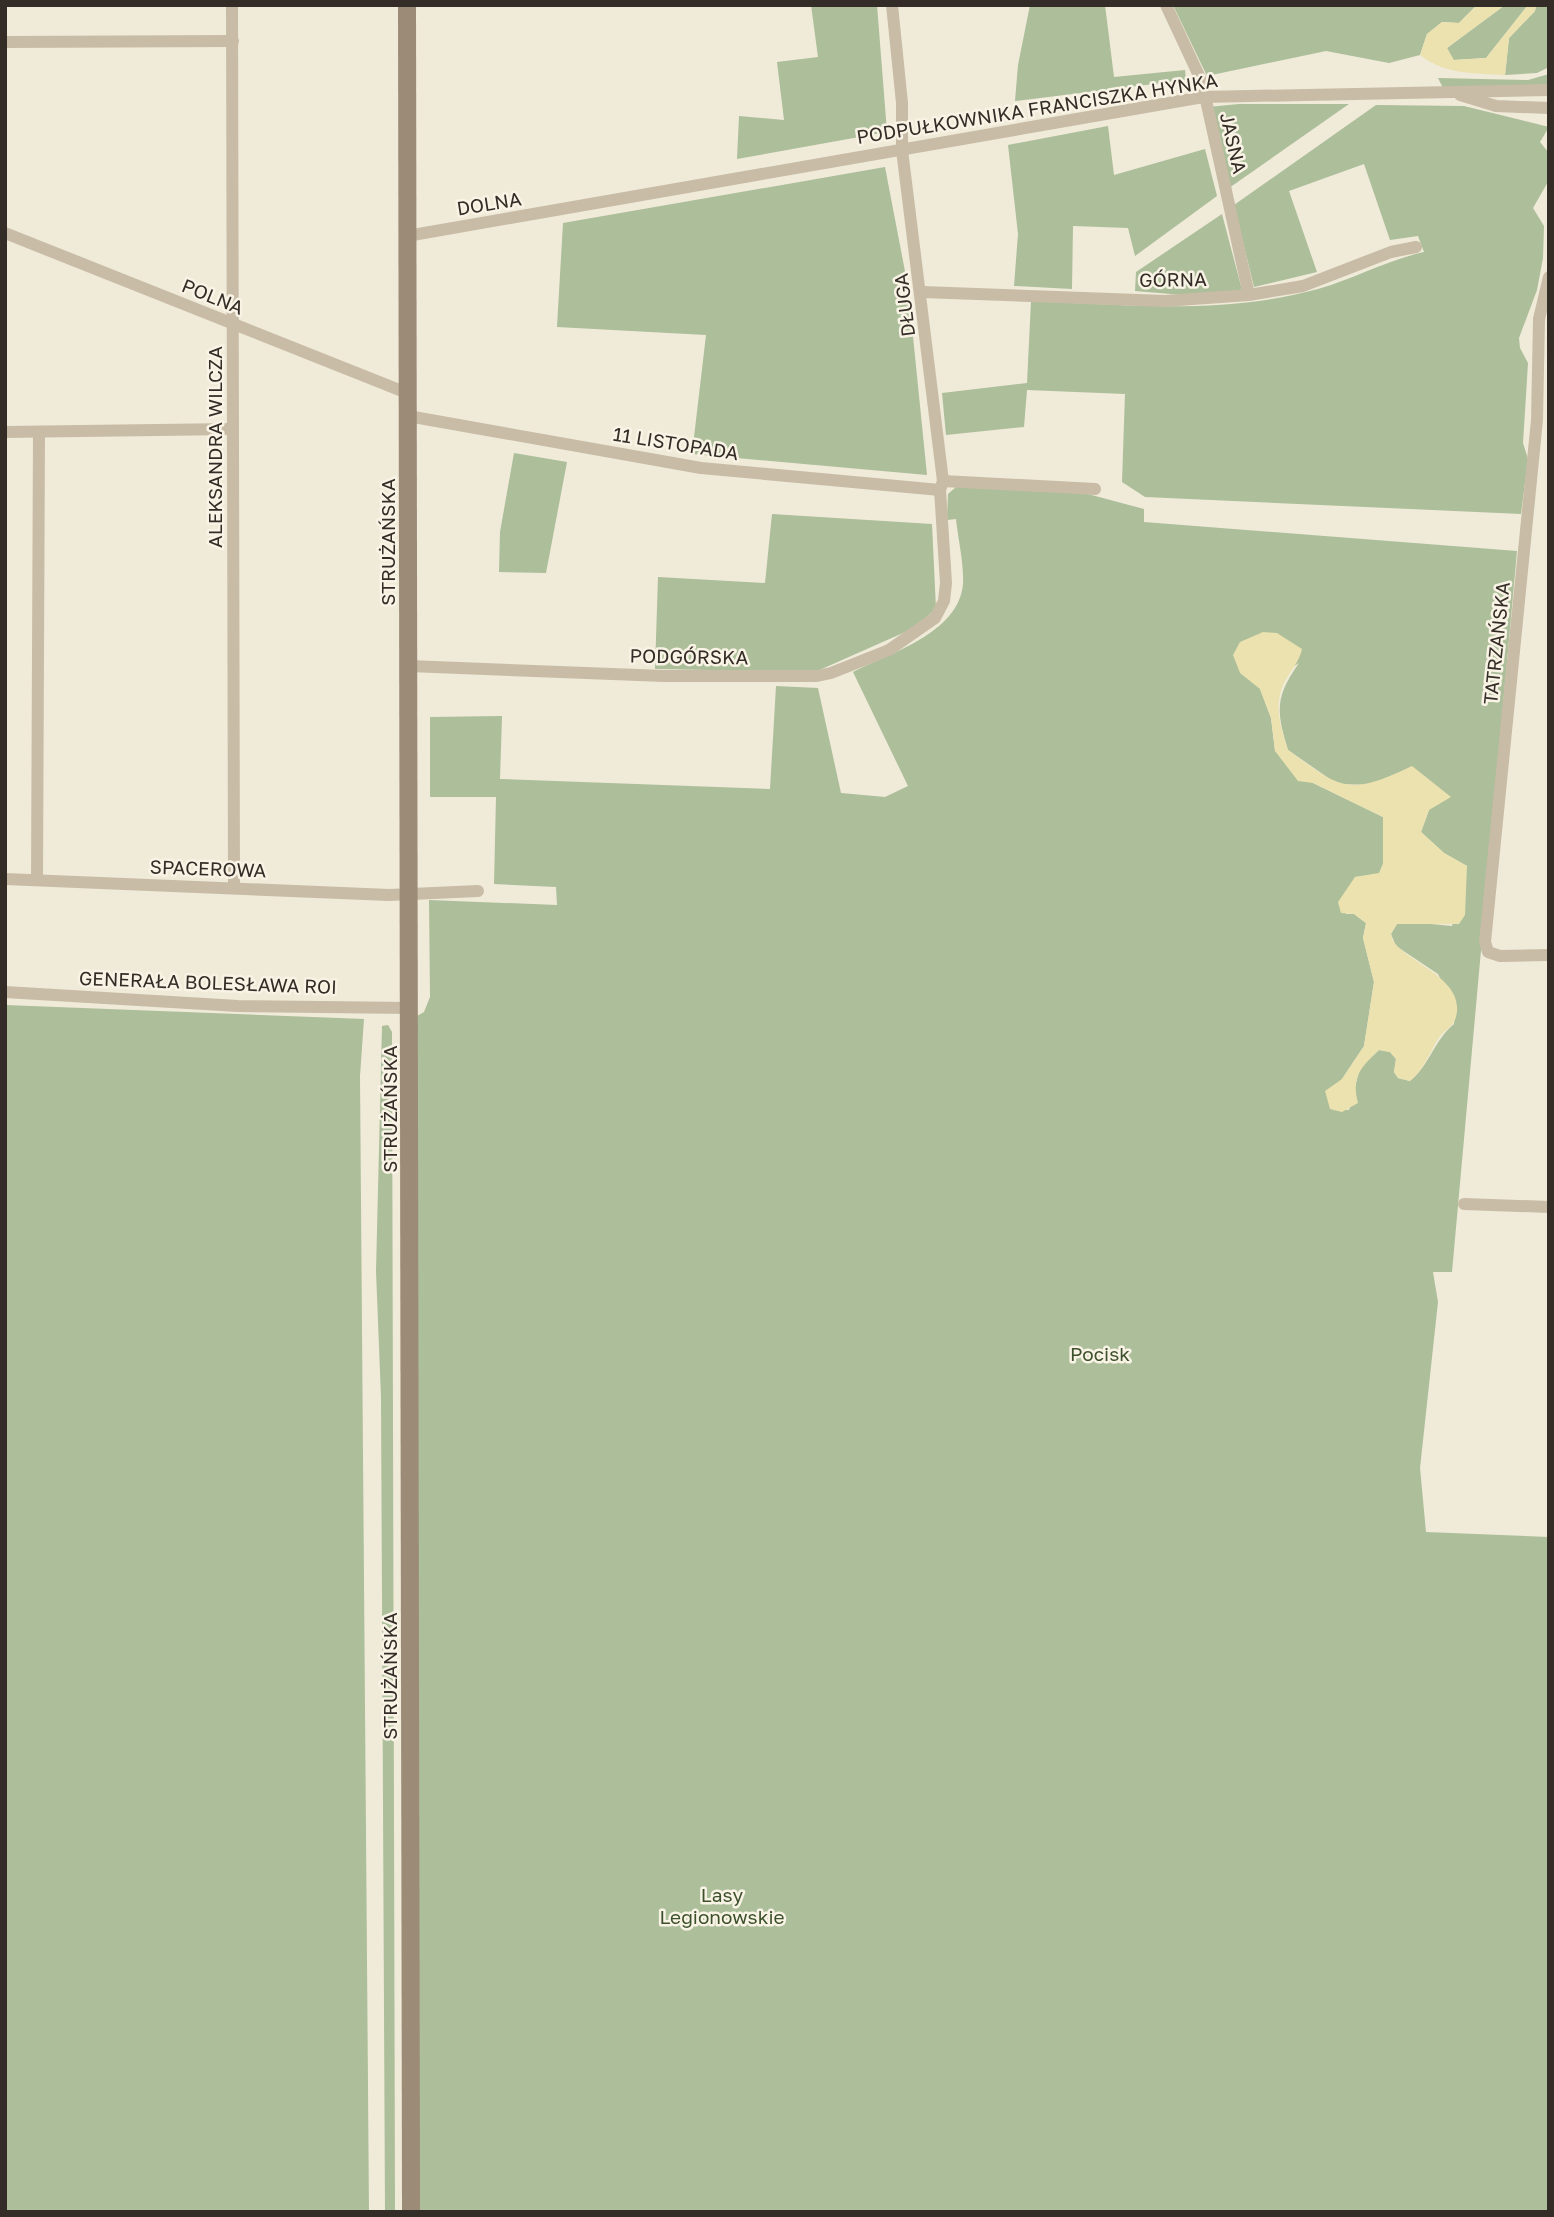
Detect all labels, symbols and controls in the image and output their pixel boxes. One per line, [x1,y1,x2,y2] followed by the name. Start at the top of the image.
[855,68,1220,148] street label: PODPUŁKOWNIKA FRANCISZKA HYNKA
[1216,110,1252,176] street label: JASNA
[455,186,523,219] street label: DOLNA
[1139,267,1207,291] street label: GÓRNA
[889,272,919,338] street label: DŁUGA
[179,273,247,319] street label: POLNA
[203,346,226,548] street label: ALEKSANDRA WILCZA
[612,422,741,464] street label: 11 LISTOPADA
[376,478,399,606] street label: STRUŻAŃSKA
[1478,580,1514,705] street label: TATRZAŃSKA
[630,643,749,669] street label: PODGÓRSKA
[149,854,267,882] street label: SPACEROWA
[79,966,337,998] street label: GENERAŁA BOLESŁAWA ROI
[378,1045,401,1173] street label: STRUŻAŃSKA
[1070,1342,1130,1365] park label: Pocisk
[378,1612,401,1740] street label: STRUŻAŃSKA
[659,1883,785,1928] park label: Lasy Legionowskie

